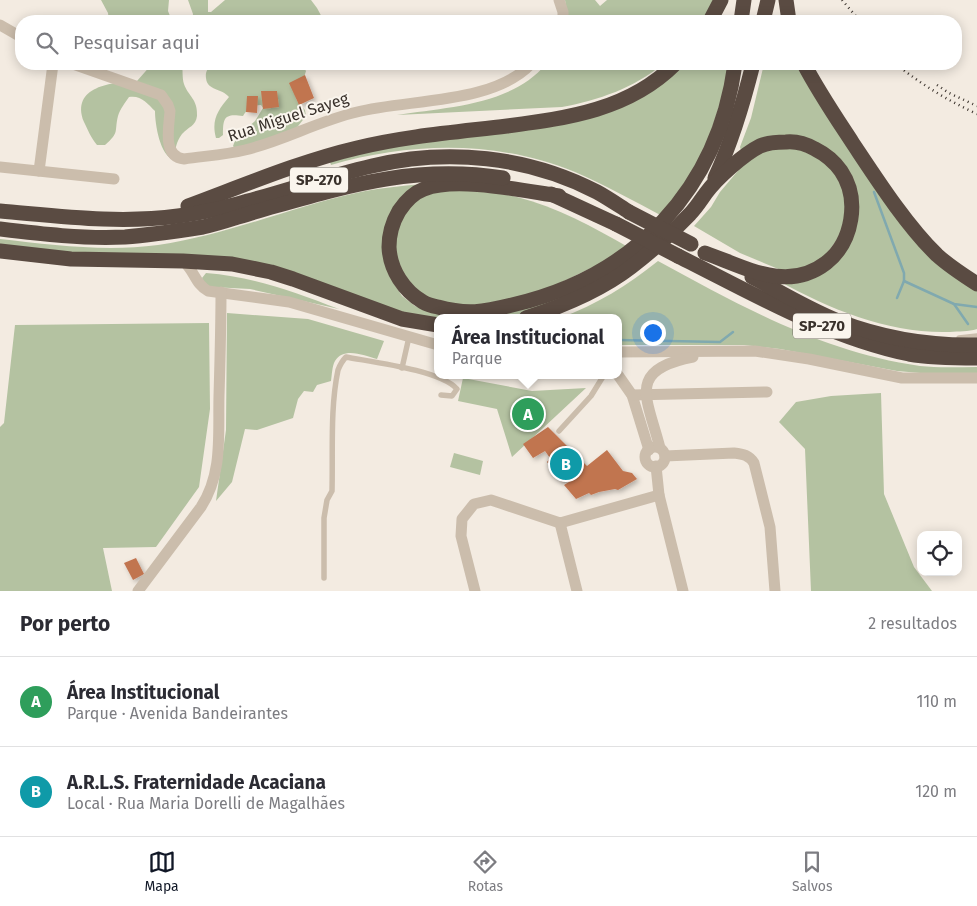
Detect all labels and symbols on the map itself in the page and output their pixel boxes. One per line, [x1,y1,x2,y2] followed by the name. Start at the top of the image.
[225,88,352,146] street label: Rua Miguel Sayeg
[290,168,348,192] road number: SP-270
[793,314,851,338] road number: SP-270
[640,320,666,346] your location
[512,395,544,433] pin: A
[550,445,582,483] pin: B

